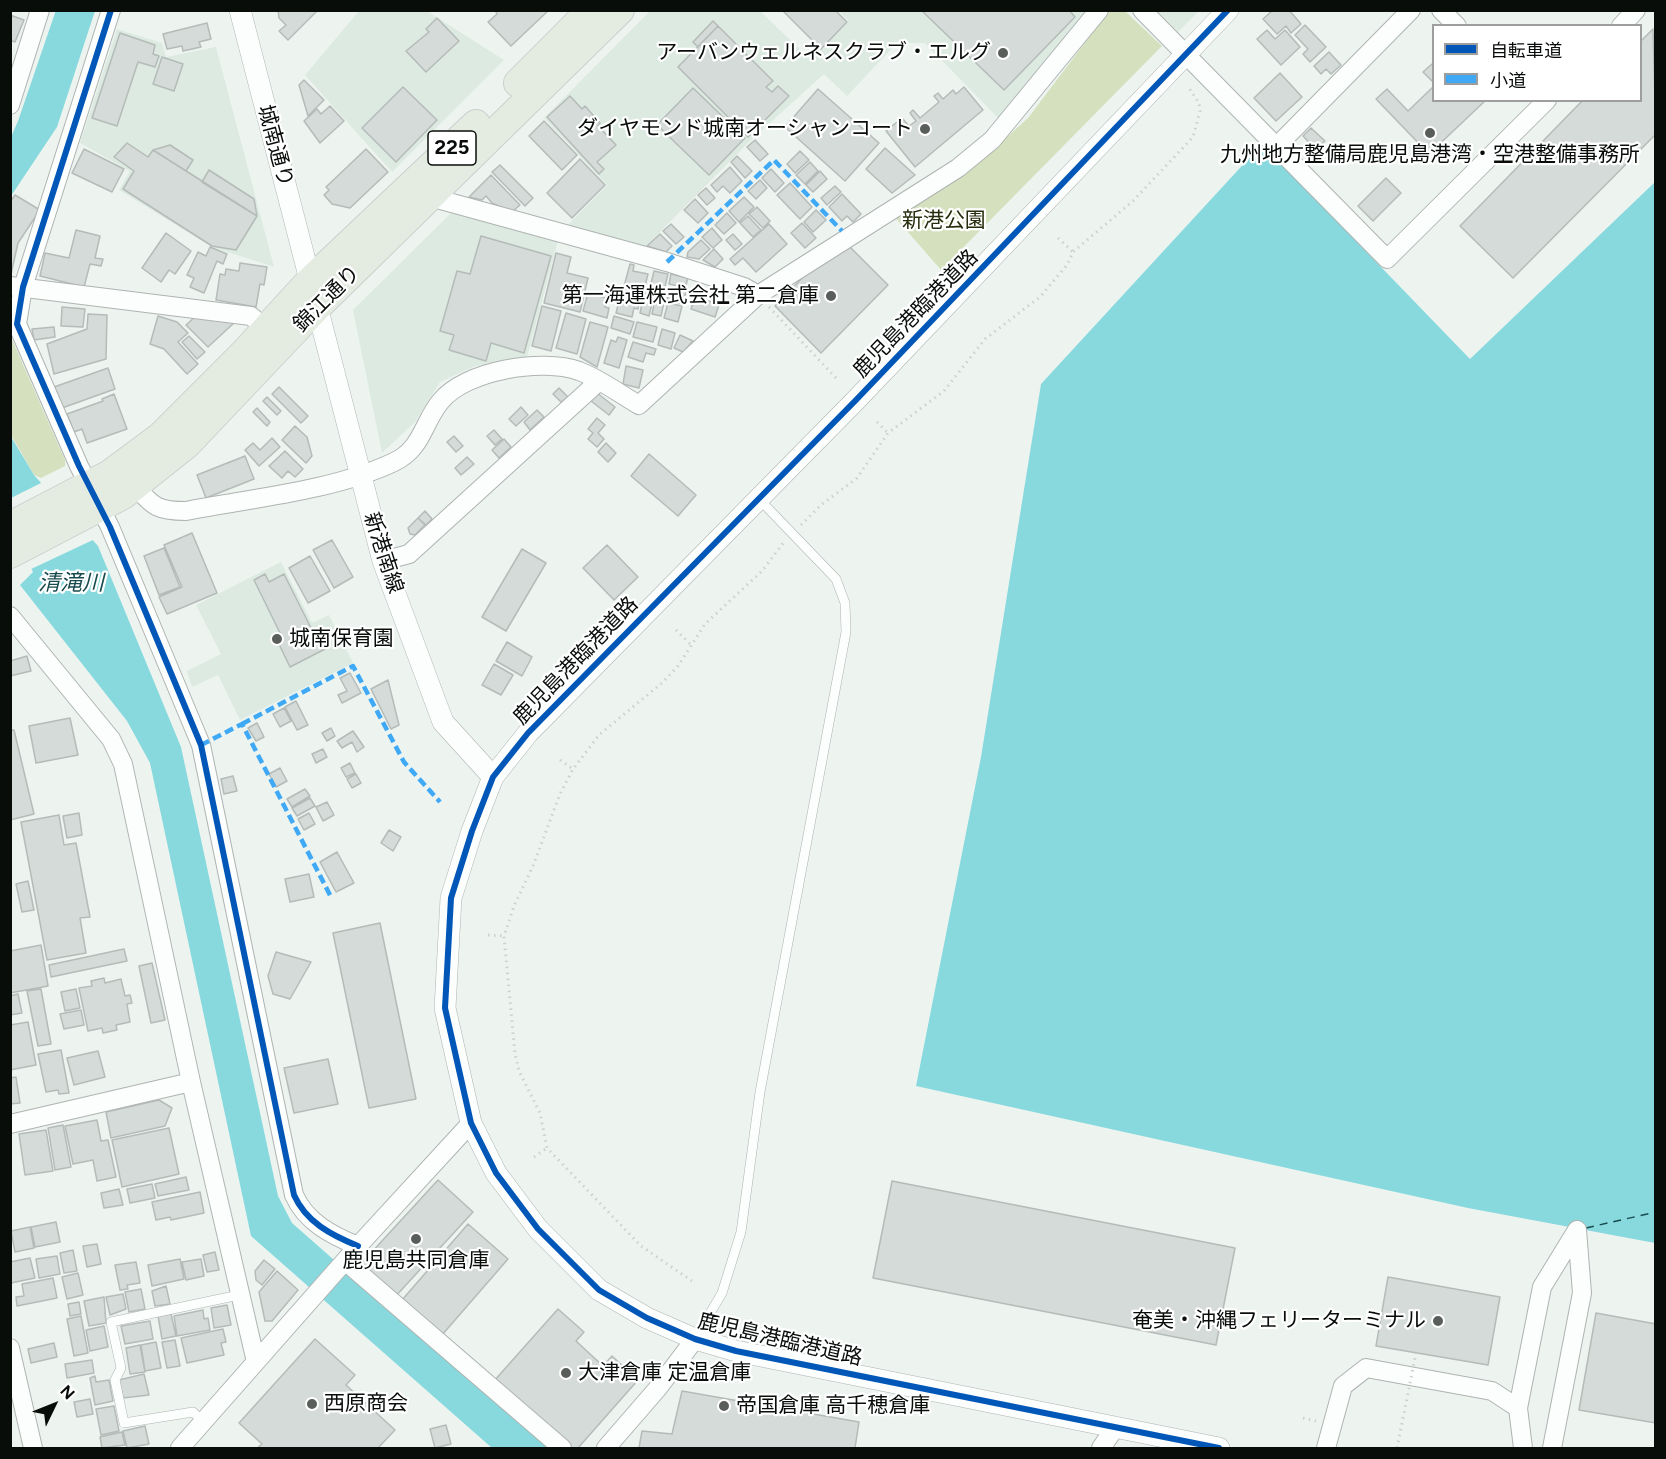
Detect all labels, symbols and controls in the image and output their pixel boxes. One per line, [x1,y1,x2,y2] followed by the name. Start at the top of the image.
[1432,24,1642,102] legend
[656,40,991,66] place label: アーバンウェルネスクラブ・エルグ
[1490,40,1562,62] text: 自転車道
[996,46,1010,60] marker: アーバンウェルネスクラブ・エルグ
[1490,70,1526,92] text: 小道
[252,102,298,190] street label: 城南通り
[577,116,913,142] place label: ダイヤモンド城南オーシャンコート
[918,122,932,136] marker: ダイヤモンド城南オーシャンコート
[1423,126,1437,140] marker: 九州地方整備局鹿児島港湾・空港整備事務所
[428,131,476,165] road number: 225
[1220,142,1640,168] place label: 九州地方整備局鹿児島港湾・空港整備事務所
[902,208,986,234] park label: 新港公園
[849,245,983,383] street label: 鹿児島港臨港道路
[288,260,366,338] street label: 錦江通り
[562,283,819,309] place label: 第一海運株式会社 第二倉庫
[824,289,838,303] marker: 第一海運株式会社 第二倉庫
[358,509,408,597] street label: 新港南線
[38,571,104,597] water label: 清滝川
[509,592,643,730] street label: 鹿児島港臨港道路
[289,626,394,652] place label: 城南保育園
[270,632,284,646] marker: 城南保育園
[409,1232,423,1246] marker: 鹿児島共同倉庫
[343,1248,489,1274] place label: 鹿児島共同倉庫
[1132,1308,1426,1334] place label: 奄美・沖縄フェリーターミナル
[695,1309,865,1371] street label: 鹿児島港臨港道路
[1431,1314,1445,1328] marker: 奄美・沖縄フェリーターミナル
[578,1360,751,1386] place label: 大津倉庫 定温倉庫
[559,1366,573,1380] marker: 大津倉庫 定温倉庫
[24,1375,84,1435] north arrow
[56,1381,79,1403] text: N
[324,1391,408,1417] place label: 西原商会
[736,1393,930,1419] place label: 帝国倉庫 高千穂倉庫
[305,1397,319,1411] marker: 西原商会
[717,1399,731,1413] marker: 帝国倉庫 高千穂倉庫

